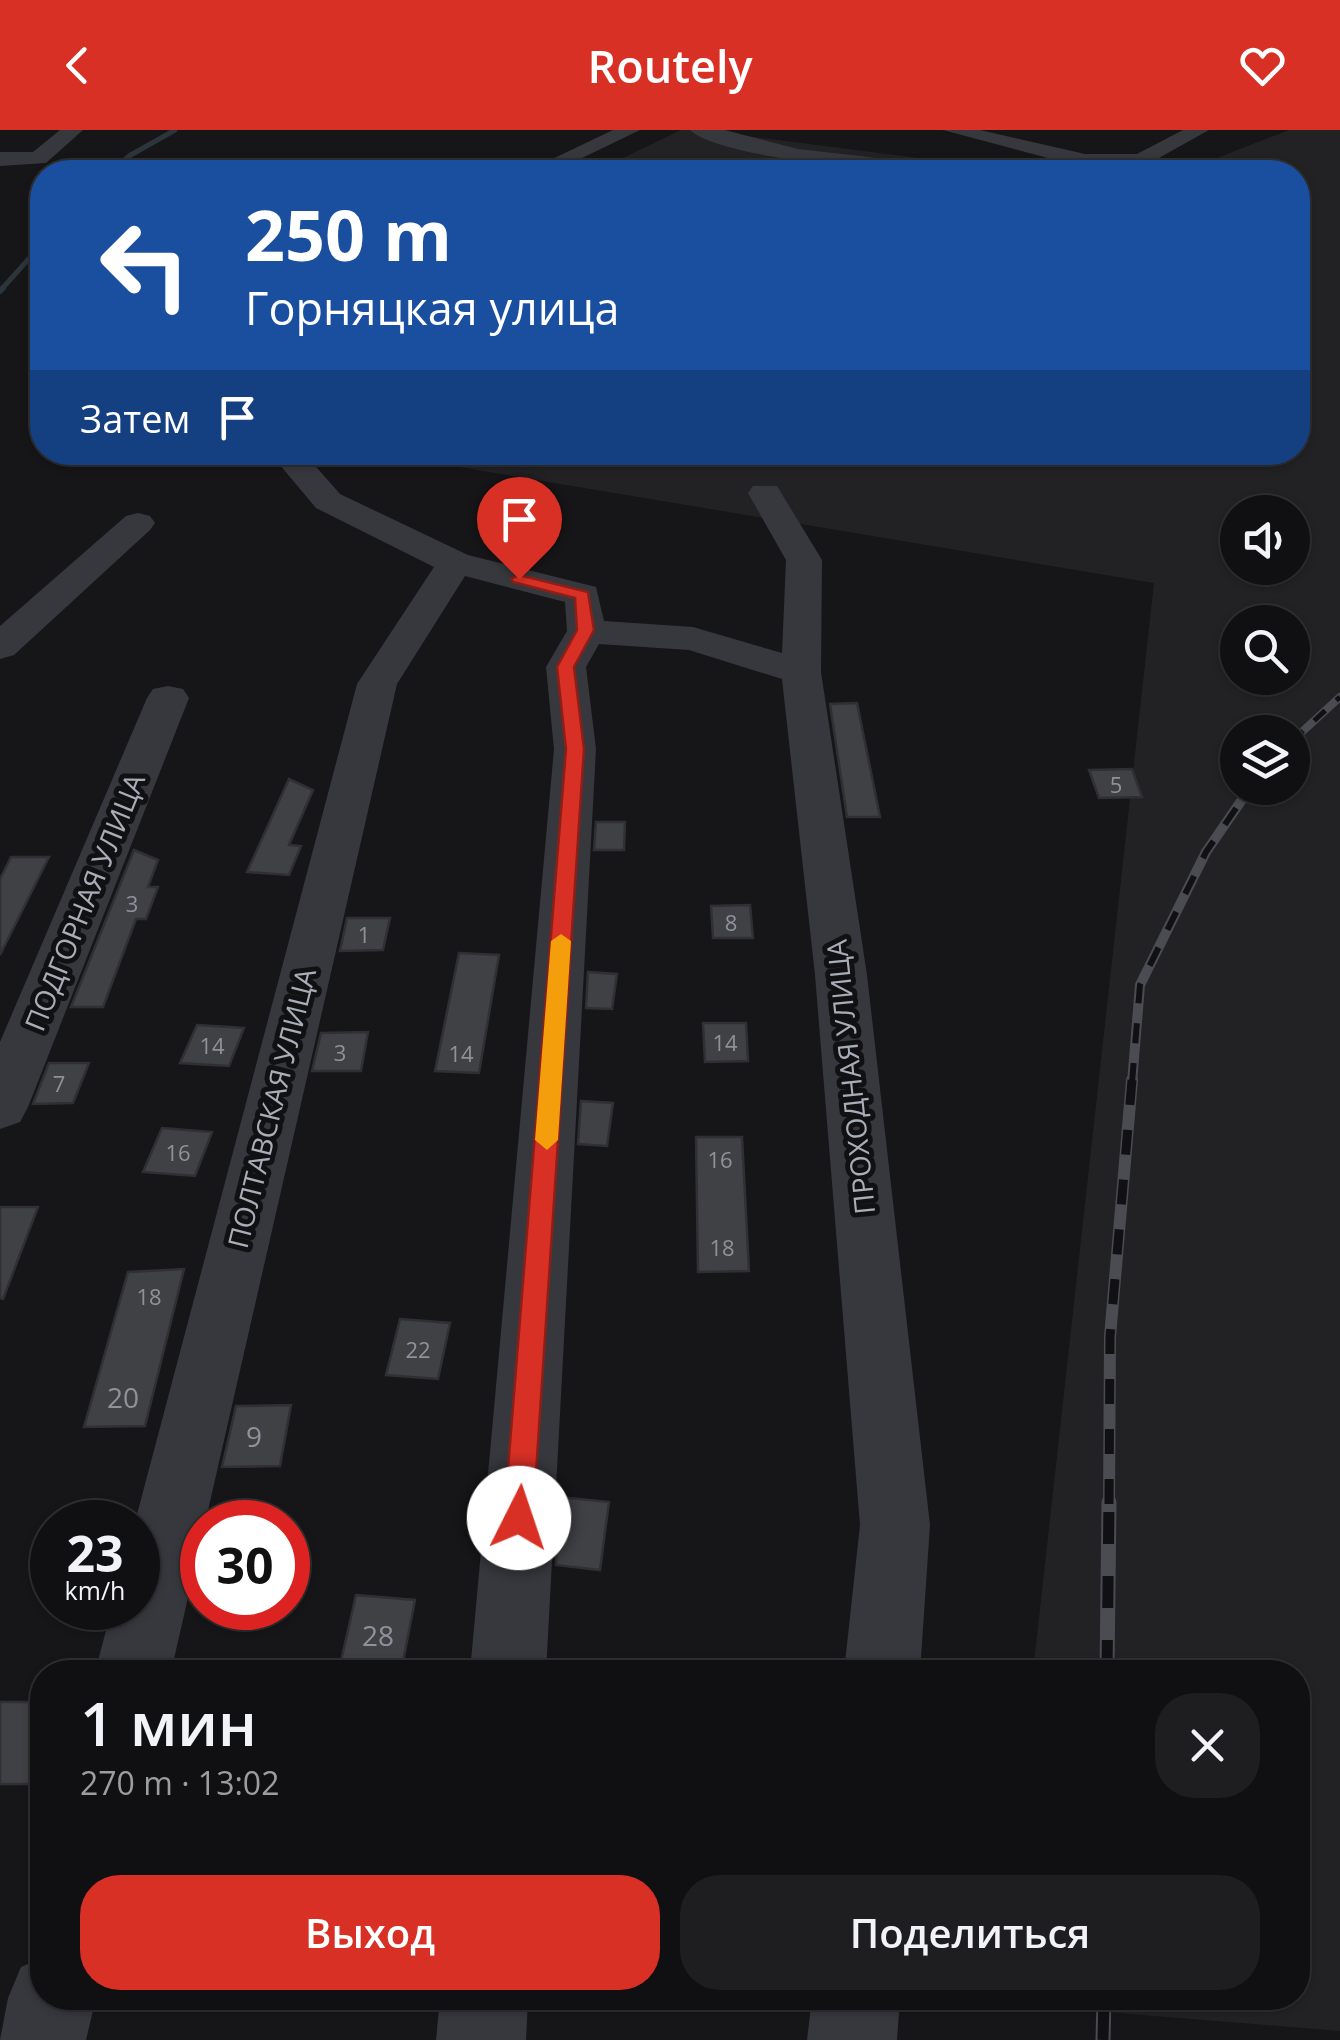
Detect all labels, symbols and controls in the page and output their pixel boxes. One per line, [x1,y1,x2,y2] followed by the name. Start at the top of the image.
[587,35,753,96] text: Routely
[50,38,105,93] icon: back
[1235,38,1290,93] icon: heart
[245,186,452,282] text: 250 m
[80,200,210,330] icon: left
[245,277,620,338] text: Горняцкая улица
[210,390,265,445] icon: arrive
[80,392,190,444] text: Затем
[477,477,562,580] pin
[492,492,547,547] icon: arrive
[1220,495,1310,805] map controls
[1220,495,1310,585] button: sound
[1220,605,1310,695] button: search
[1220,715,1310,805] button: layers
[15,767,153,1036] street label: ПОДГОРНАЯ УЛИЦА
[1110,769,1122,799] house number: 5
[126,888,138,918] house number: 3
[725,907,737,937] house number: 8
[358,919,370,949] house number: 1
[817,937,883,1216] street label: ПРОХОДНАЯ УЛИЦА
[218,964,324,1252] street label: ПОЛТАВСКАЯ УЛИЦА
[712,1027,738,1057] house number: 14
[199,1030,225,1060] house number: 14
[334,1037,346,1067] house number: 3
[448,1038,474,1068] house number: 14
[53,1068,65,1098] house number: 7
[165,1137,191,1167] house number: 16
[707,1144,733,1174] house number: 16
[709,1232,735,1262] house number: 18
[136,1281,162,1311] house number: 18
[405,1334,431,1364] house number: 22
[107,1378,139,1416] house number: 20
[246,1417,262,1455] house number: 9
[467,1466,571,1570] position arrow
[180,1500,310,1630] speed limit sign: 30
[66,1519,124,1587] text: 23
[65,1573,125,1607] text: km/h
[362,1616,394,1654] house number: 28
[80,1682,257,1764] text: 1 мин
[1155,1693,1260,1798] button: close
[80,1761,279,1804] text: 270 m · 13:02
[80,1875,660,1990] button: Выход
[680,1875,1260,1990] button: Поделиться

